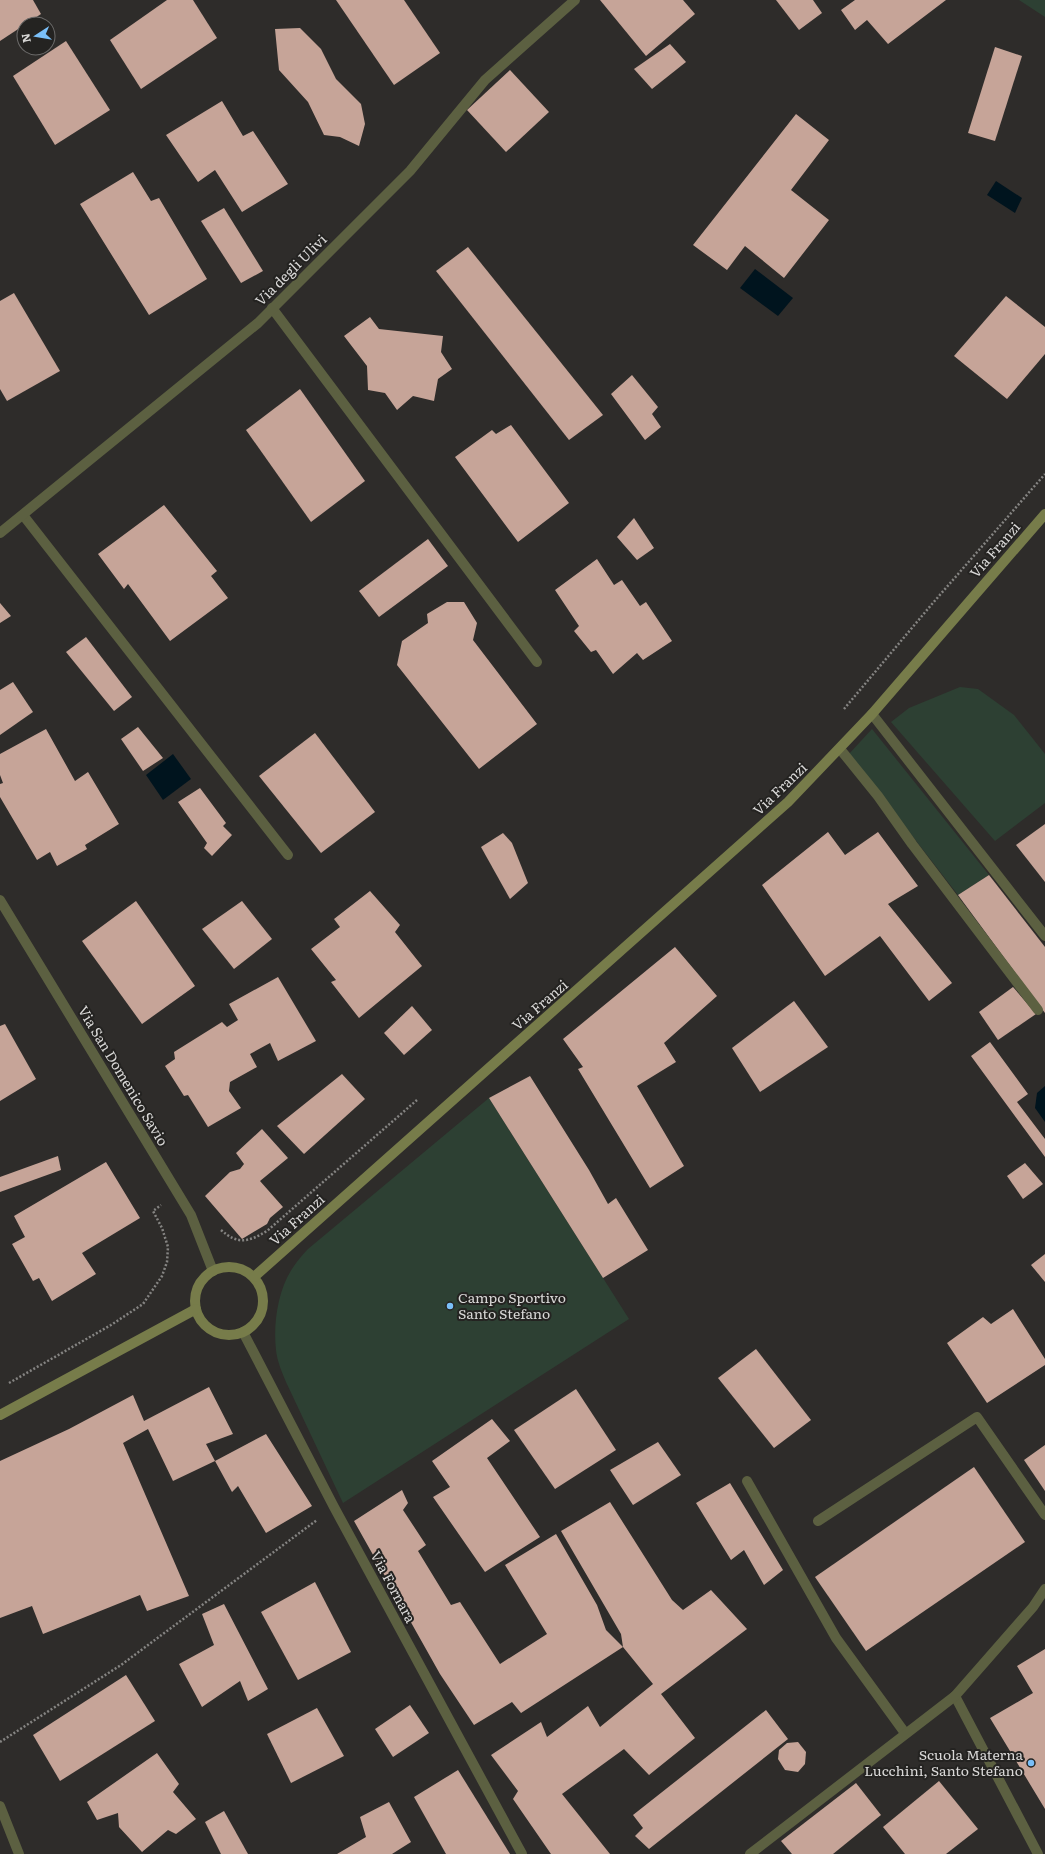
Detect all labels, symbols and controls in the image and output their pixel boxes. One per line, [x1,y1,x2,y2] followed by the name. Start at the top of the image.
[16,16,56,56] north arrow
[16,32,34,44] text: N
[250,229,331,310] street label: Via degli Ulivi
[964,517,1024,582] street label: Via Franzi
[748,757,811,819] street label: Via Franzi
[507,974,572,1034] street label: Via Franzi
[74,1002,174,1149] street label: Via San Domenico Savio
[264,1189,329,1250] street label: Via Franzi
[458,1287,566,1323] place label: Campo Sportivo Santo Stefano
[445,1301,455,1311] marker: Campo Sportivo Santo Stefano
[367,1547,421,1626] street label: Via Fornara
[864,1744,1023,1780] place label: Scuola Materna Lucchini, Santo Stefano
[1026,1758,1036,1768] marker: Scuola Materna Lucchini, Santo Stefano

